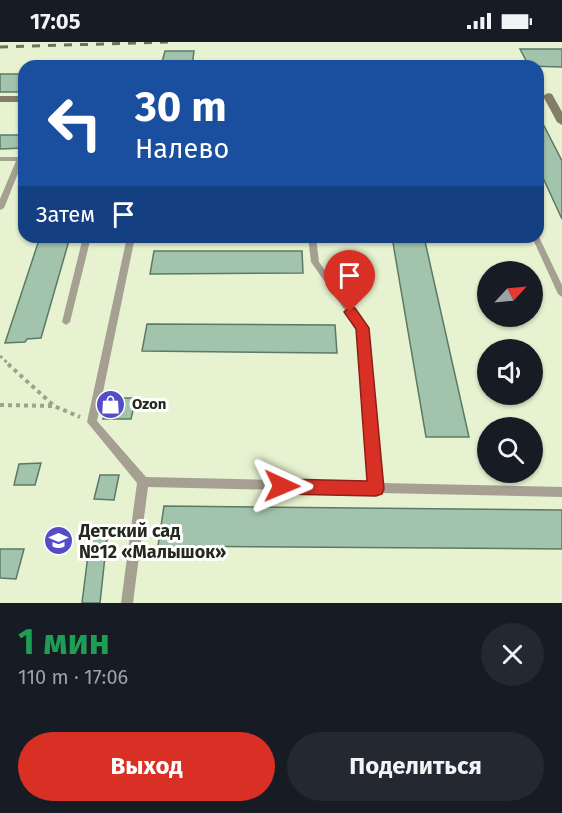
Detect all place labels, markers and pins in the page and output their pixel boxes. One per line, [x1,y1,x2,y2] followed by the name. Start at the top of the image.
[324,250,375,312] pin
[95,388,127,420] shop icon: Ozon
[132,395,166,413] place label: Ozon
[78,520,226,563] place label: Детский сад №12 «Малышок»
[42,525,74,557] school or university icon: Детский сад №12 «Малышок»

